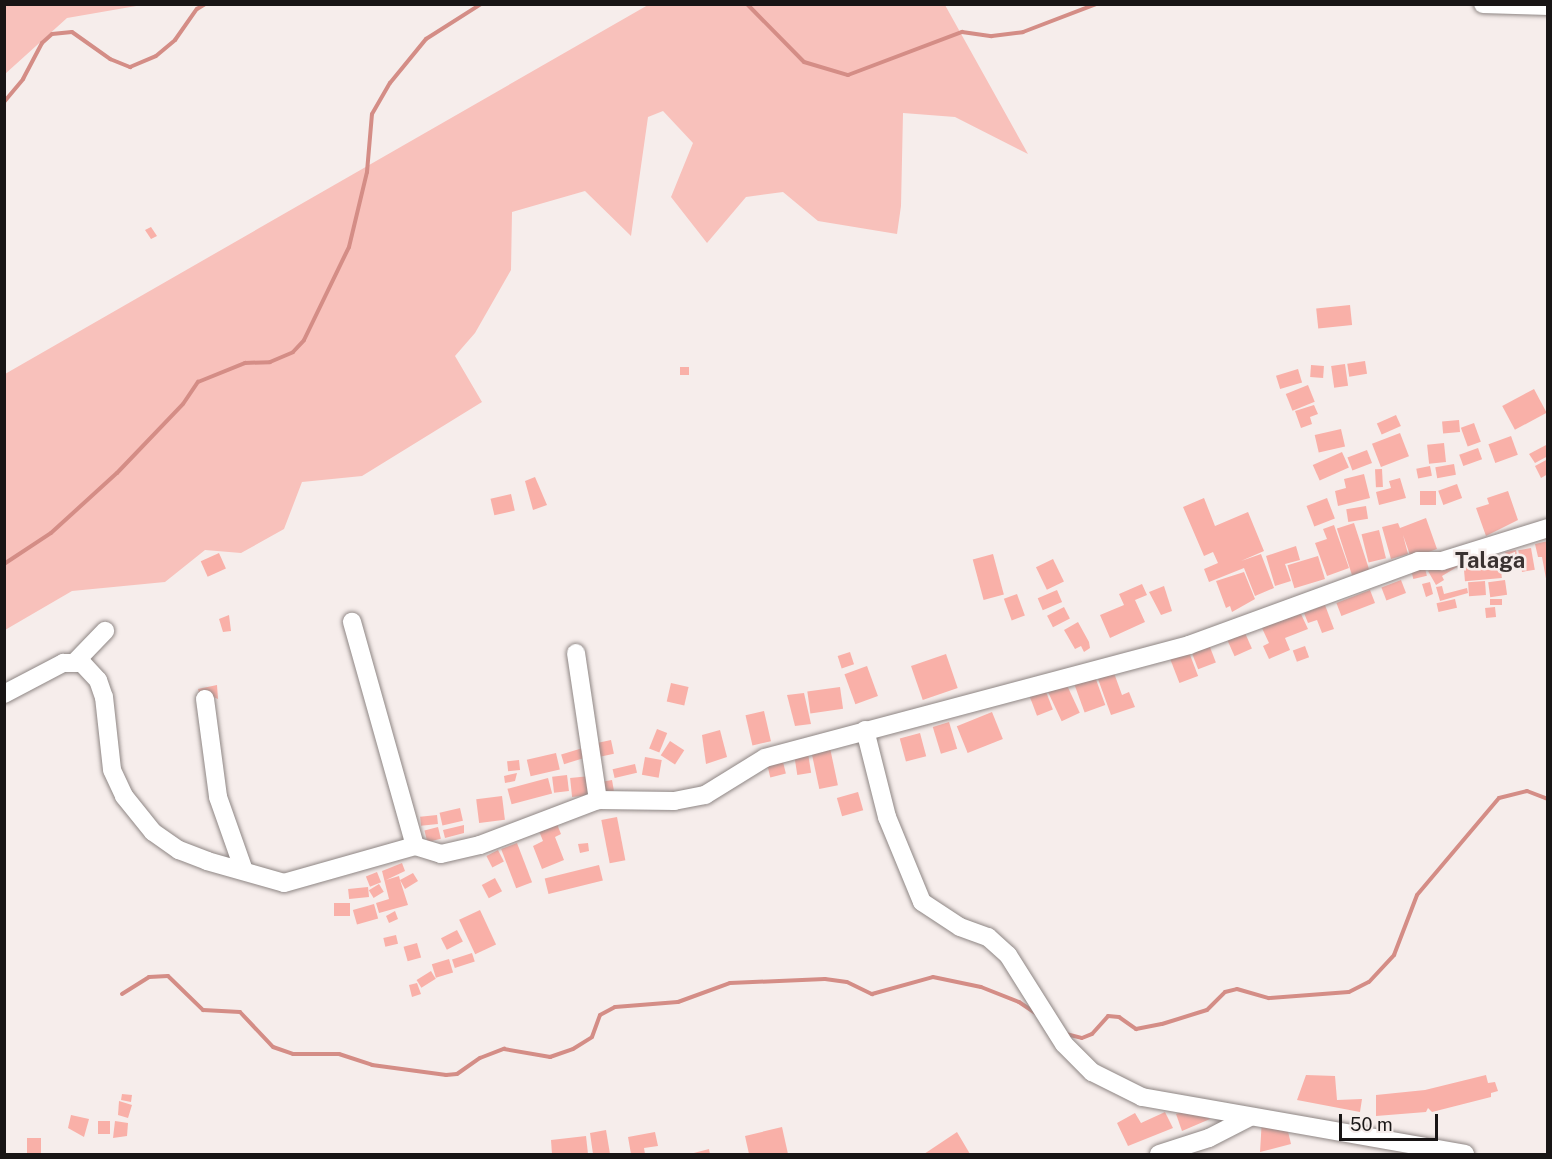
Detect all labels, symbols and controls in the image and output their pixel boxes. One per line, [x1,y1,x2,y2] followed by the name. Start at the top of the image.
[1455,548,1525,574] district label: Talaga
[1342,1102,1441,1140] scale bar
[1350,1114,1393,1135] text: 50 m

